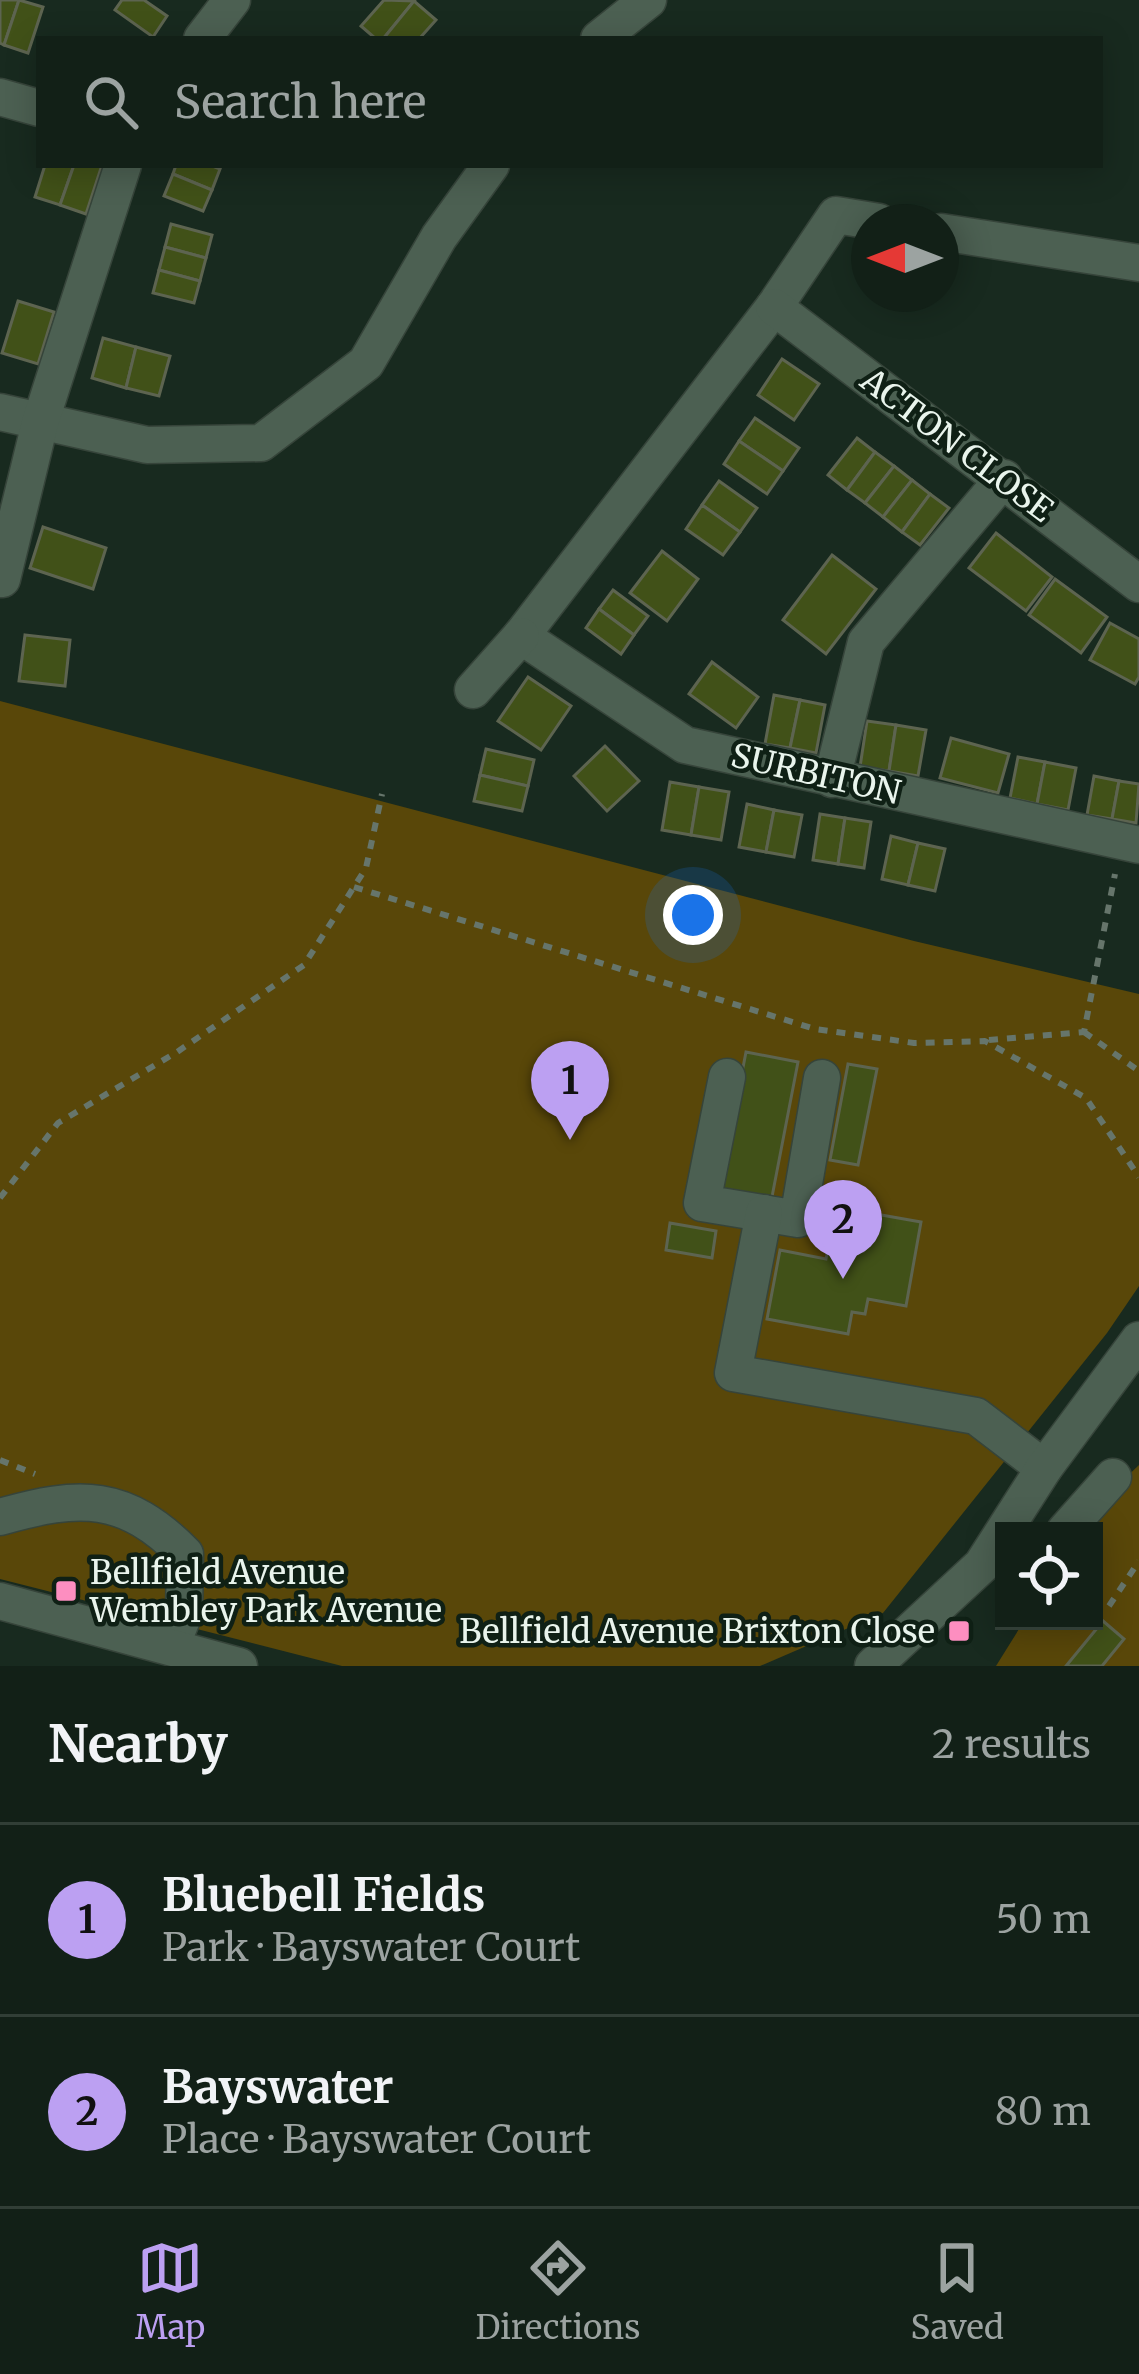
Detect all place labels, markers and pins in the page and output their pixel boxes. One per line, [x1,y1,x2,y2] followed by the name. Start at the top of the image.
[531,1041,609,1140] pin: 1
[804,1180,882,1279] pin: 2
[89,1552,442,1631] place label: Bellfield Avenue Wembley Park Avenue
[53,1578,79,1604] marker: Bellfield Avenue Wembley Park Avenue
[459,1611,935,1652] place label: Bellfield Avenue Brixton Close
[946,1618,972,1644] marker: Bellfield Avenue Brixton Close

